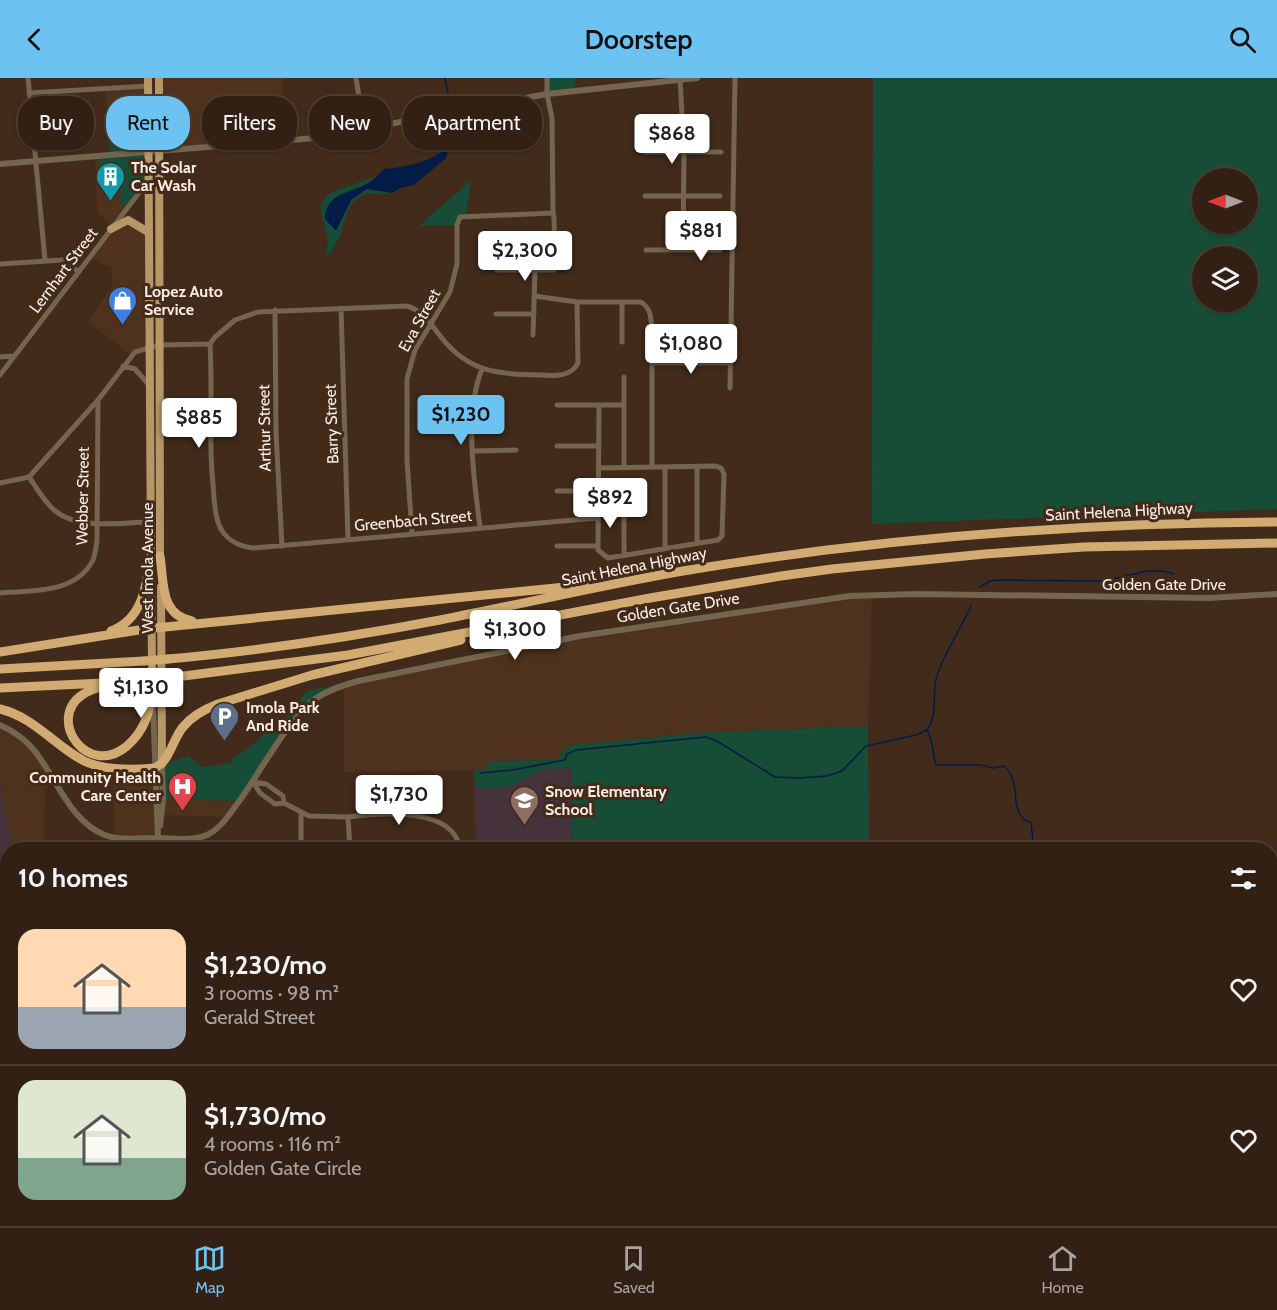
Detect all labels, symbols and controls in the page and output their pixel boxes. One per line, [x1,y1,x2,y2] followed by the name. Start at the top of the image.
[18,23,51,56] icon: back
[584,23,693,56] text: Doorstep
[1226,23,1259,56] icon: search
[18,96,94,150] chip: Buy
[106,96,190,150] chip: Rent
[202,96,297,150] chip: Filters
[309,96,391,150] chip: New
[403,96,542,150] chip: Apartment
[636,114,708,165] pin: $868
[649,121,696,145] text: $868
[131,158,197,195] place label: The Solar Car Wash
[94,160,126,202] building icon: The Solar Car Wash
[1192,168,1258,234] north arrow
[1192,168,1258,312] map controls
[665,211,737,262] pin: $881
[679,218,723,242] text: $881
[25,224,102,317] street label: Lernhart Street
[476,231,574,282] pin: $2,300
[492,238,558,262] text: $2,300
[1192,246,1258,312] button: layers
[144,282,223,319] place label: Lopez Auto Service
[107,284,139,326] shop icon: Lopez Auto Service
[394,285,445,355] street label: Eva Street
[642,324,740,375] pin: $1,080
[659,331,723,355] text: $1,080
[321,383,342,464] street label: Barry Street
[254,384,275,472] street label: Arthur Street
[412,395,510,446] pin: $1,230
[163,398,235,449] pin: $885
[431,402,491,426] text: $1,230
[176,405,222,429] text: $885
[72,446,93,545] street label: Webber Street
[574,478,646,529] pin: $892
[587,485,633,509] text: $892
[1045,498,1193,525] street label: Saint Helena Highway
[138,503,157,633] street label: West Imola Avenue
[353,506,473,535] street label: Greenbach Street
[560,543,708,590] street label: Saint Helena Highway
[1102,575,1226,594] street label: Golden Gate Drive
[615,588,741,627] street label: Golden Gate Drive
[466,610,564,661] pin: $1,300
[484,617,546,641] text: $1,300
[92,668,190,719] pin: $1,130
[113,675,169,699] text: $1,130
[246,698,320,735] place label: Imola Park And Ride
[209,700,241,742] parking icon: Imola Park And Ride
[29,768,162,805] place label: Community Health Care Center
[166,770,198,812] hospital icon: Community Health Care Center
[350,775,448,826] pin: $1,730
[370,782,428,806] text: $1,730
[545,782,667,819] place label: Snow Elementary School
[508,784,540,826] school or university icon: Snow Elementary School
[18,862,128,894] text: 10 homes
[1227,862,1260,895] icon: filters
[204,949,327,981] text: $1,230/mo
[66,953,138,1025] icon: home
[1227,973,1260,1006] icon: heart
[204,981,339,1005] text: 3 rooms · 98 m²
[204,1005,315,1029] text: Gerald Street
[204,1100,326,1132] text: $1,730/mo
[66,1104,138,1176] icon: home
[1227,1124,1260,1157] icon: heart
[204,1132,341,1156] text: 4 rooms · 116 m²
[204,1156,361,1180] text: Golden Gate Circle
[193,1242,226,1297] tab: Map
[613,1242,655,1297] tab: Saved
[1042,1242,1084,1297] tab: Home

